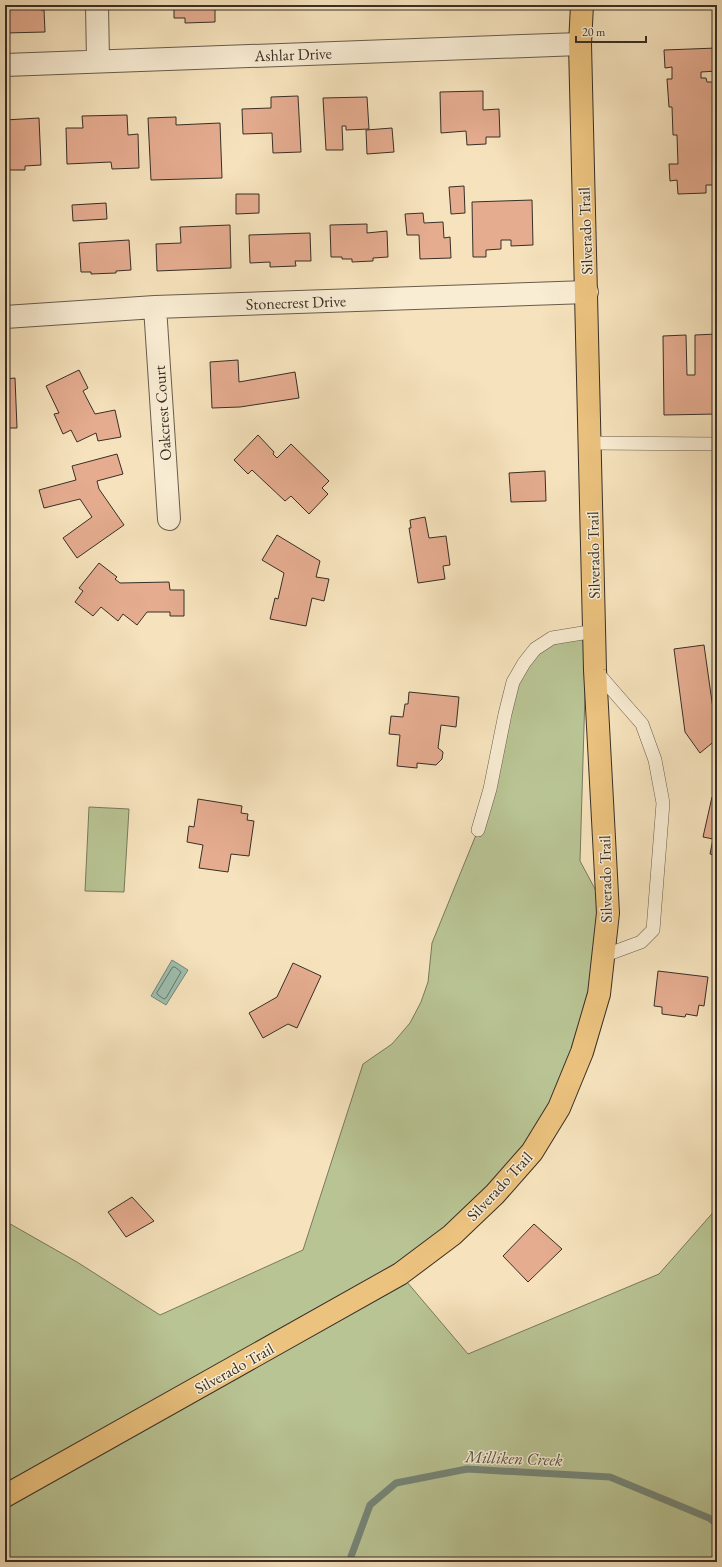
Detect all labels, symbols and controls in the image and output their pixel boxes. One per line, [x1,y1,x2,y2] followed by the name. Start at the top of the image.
[576,18,646,44] scale bar
[582,24,606,40] text: 20 m
[253,43,332,66] street label: Ashlar Drive
[573,187,598,275] street label: Silverado Trail
[246,290,347,315] street label: Stonecrest Drive
[149,365,176,461] street label: Oakcrest Court
[582,511,605,599] street label: Silverado Trail
[594,835,617,923] street label: Silverado Trail
[462,1147,537,1226] street label: Silverado Trail
[191,1338,278,1399] street label: Silverado Trail
[464,1445,563,1471] water label: Milliken Creek

